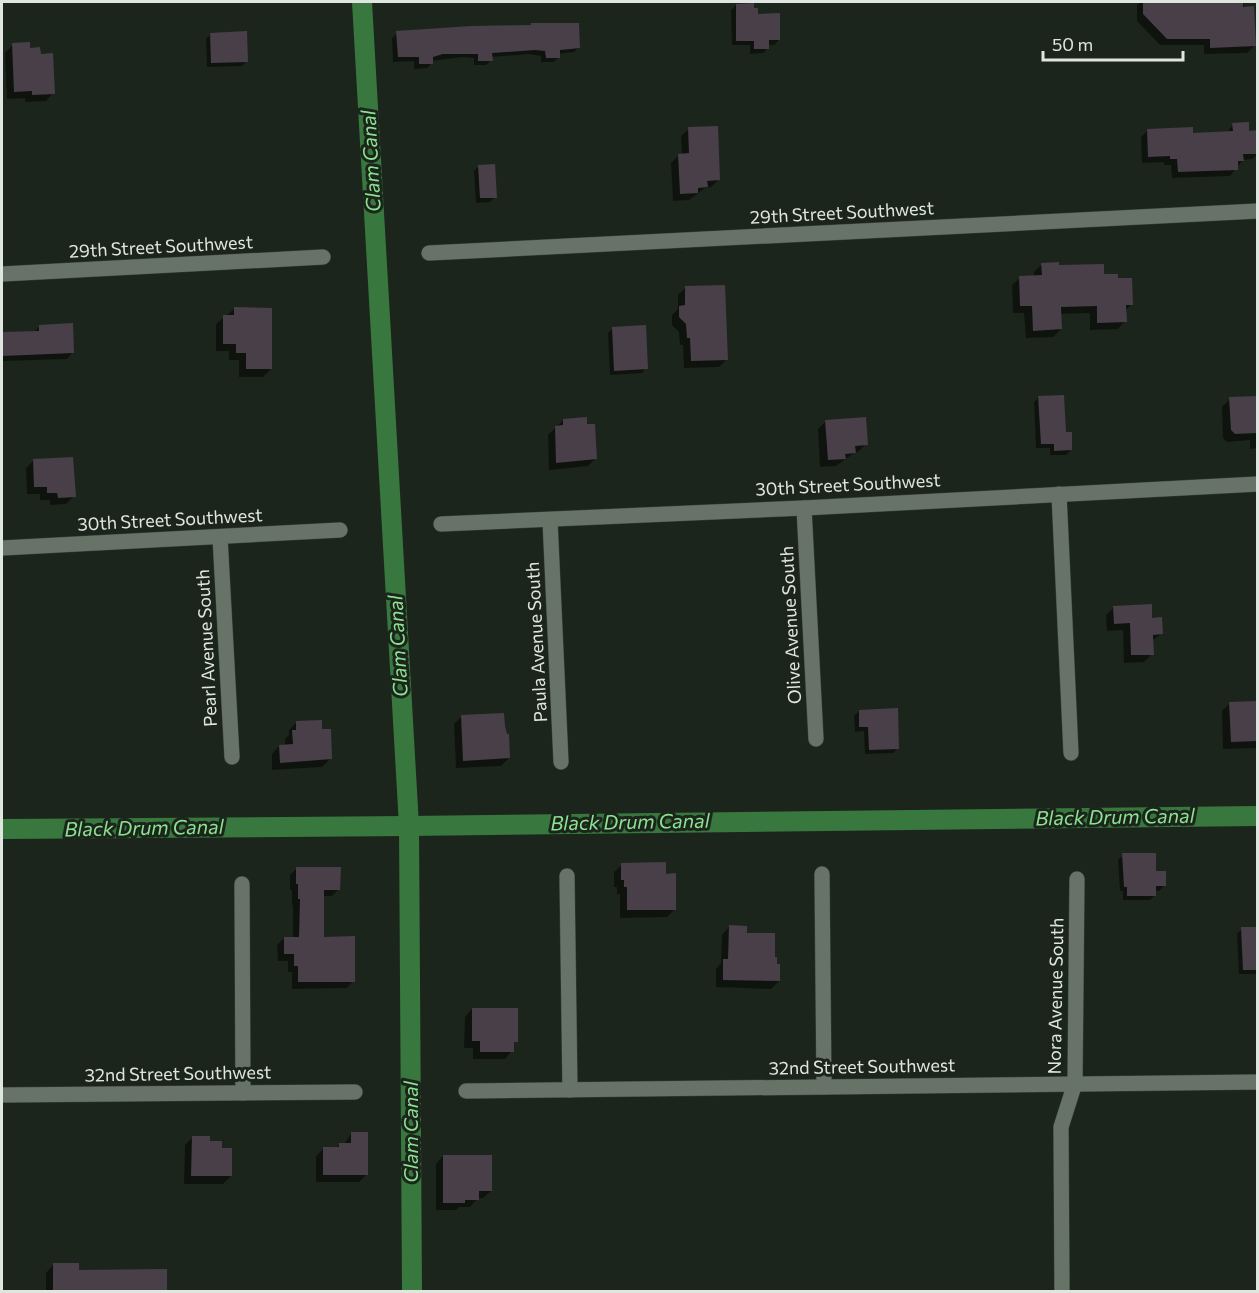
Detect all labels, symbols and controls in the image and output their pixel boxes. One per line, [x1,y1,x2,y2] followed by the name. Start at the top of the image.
[1043,24,1182,62] scale bar
[1052,33,1093,55] text: 50 m
[355,109,385,212] water label: Clam Canal
[749,196,935,228] street label: 29th Street Southwest
[68,230,254,262] street label: 29th Street Southwest
[755,468,941,500] street label: 30th Street Southwest
[77,503,263,535] street label: 30th Street Southwest
[775,545,805,705] street label: Olive Avenue South
[521,561,551,723] street label: Paula Avenue South
[191,569,221,727] street label: Pearl Avenue South
[382,594,412,697] water label: Clam Canal
[1035,803,1196,829] water label: Black Drum Canal
[550,808,711,834] water label: Black Drum Canal
[64,814,225,840] water label: Black Drum Canal
[1043,917,1067,1075] street label: Nora Avenue South
[768,1053,955,1079] street label: 32nd Street Southwest
[84,1060,271,1086] street label: 32nd Street Southwest
[398,1080,422,1183] water label: Clam Canal

